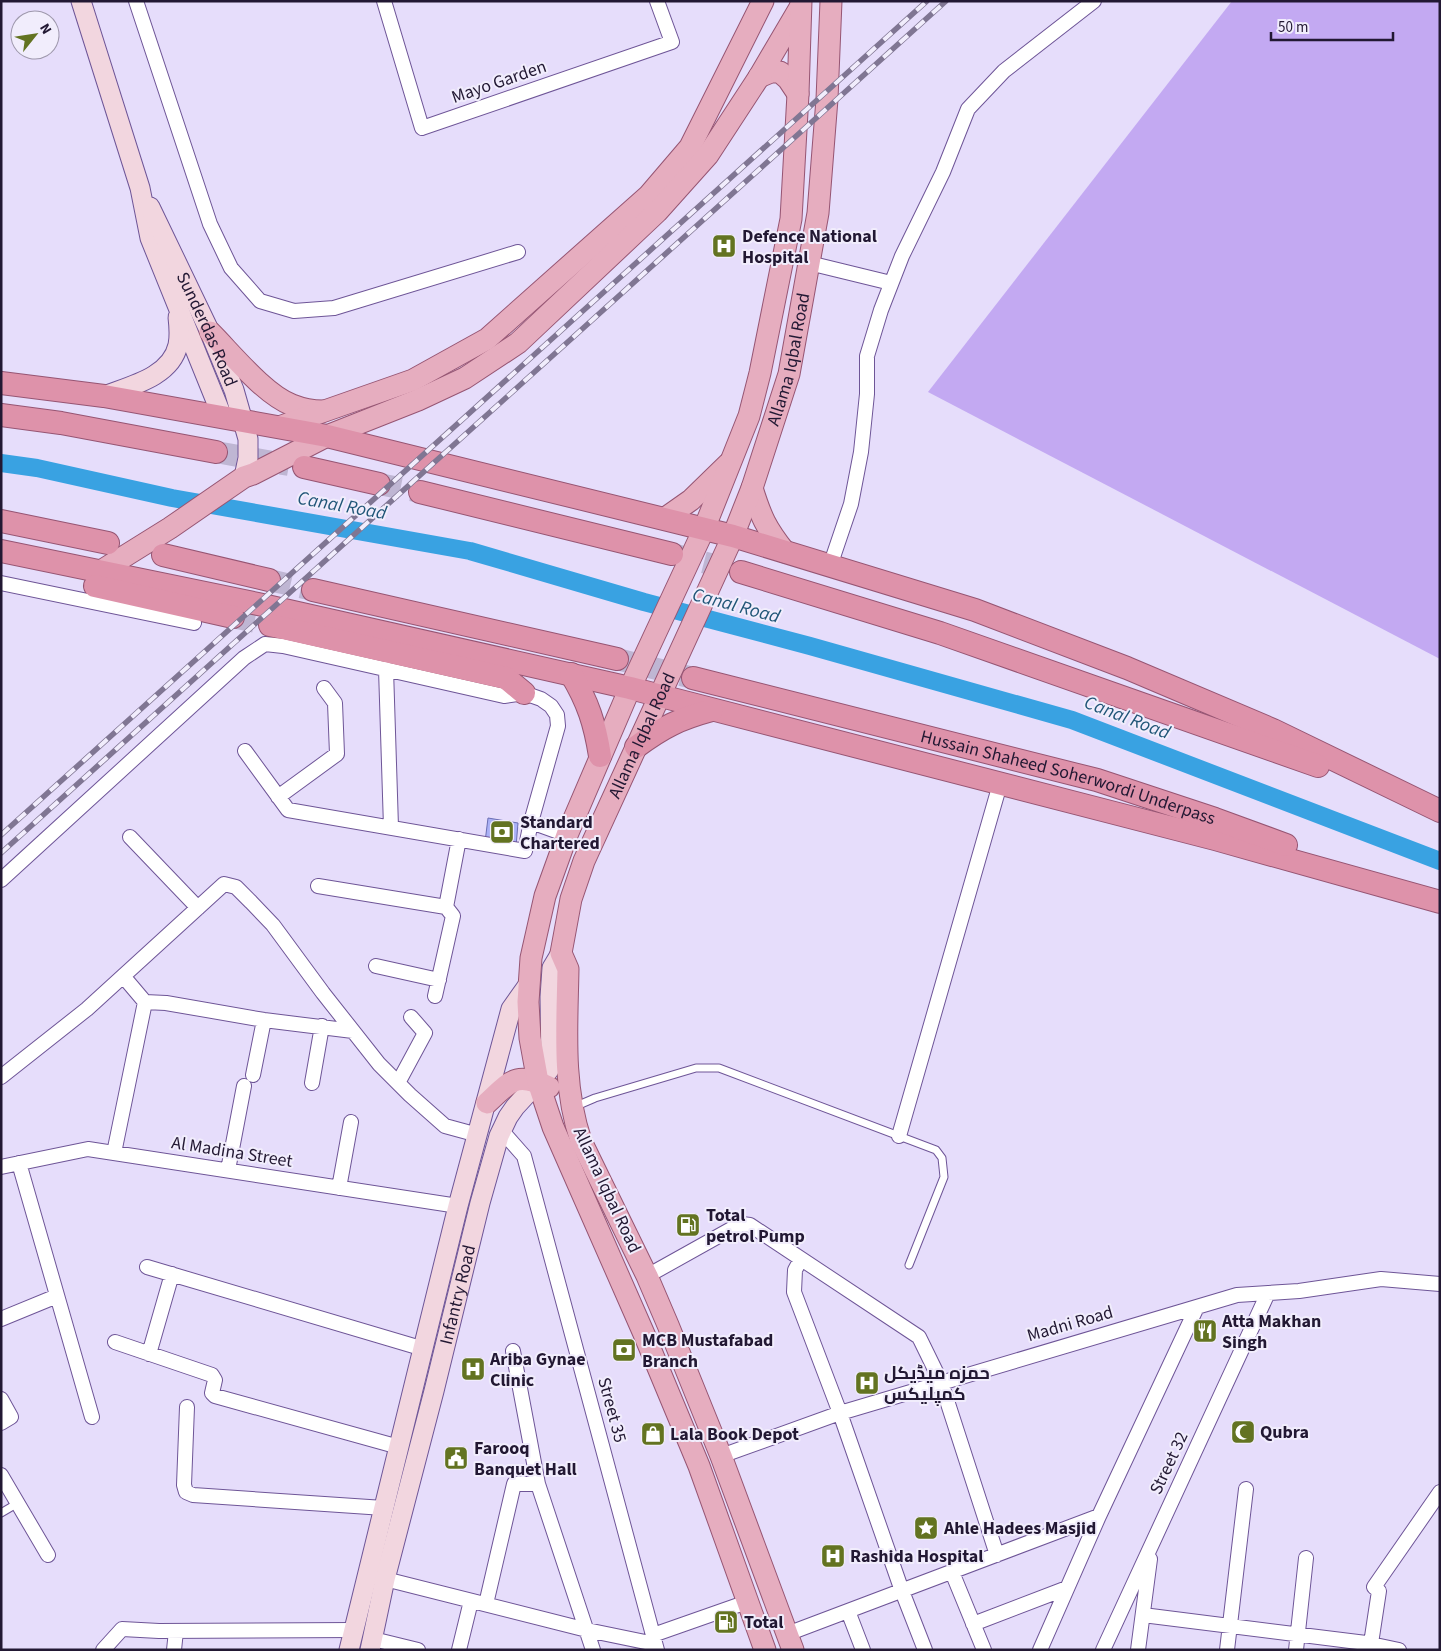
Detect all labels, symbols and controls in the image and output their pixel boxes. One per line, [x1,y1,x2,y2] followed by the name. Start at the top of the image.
[10,10,60,60] north arrow
[1271,10,1394,42] scale bar
[1278,17,1308,38] text: 50 m
[34,20,56,38] text: N
[448,54,550,110] street label: Mayo Garden
[742,224,877,270] place label: Defence National Hospital
[711,233,737,259] hospital icon: Defence National Hospital
[170,268,244,390] street label: Sunderdas Road
[760,291,816,429] street label: Allama Iqbal Road
[295,485,389,527] water label: Canal Road
[689,581,784,631] water label: Canal Road
[602,668,681,802] street label: Allama Iqbal Road
[1080,689,1175,747] water label: Canal Road
[918,723,1219,831] street label: Hussain Shaheed Soherwordi Underpass
[520,810,600,856] place label: Standard Chartered
[489,819,515,845] bank icon: Standard Chartered
[567,1123,647,1257] street label: Allama Iqbal Road
[170,1130,294,1174] street label: Al Madina Street
[706,1203,805,1249] place label: Total petrol Pump
[675,1212,701,1238] fuel station icon: Total petrol Pump
[433,1242,482,1347] street label: Infantry Road
[1024,1300,1116,1348] street label: Madni Road
[1221,1309,1321,1355] place label: Atta Makhan Singh
[1192,1318,1218,1344] restaurant icon: Atta Makhan Singh
[642,1328,773,1374] place label: MCB Mustafabad Branch
[611,1337,637,1363] bank icon: MCB Mustafabad Branch
[489,1347,586,1393] place label: Ariba Gynae Clinic
[460,1356,486,1382] hospital icon: Ariba Gynae Clinic
[884,1361,990,1407] place label: حمزہ میڈیکل کمپلیکس
[854,1370,880,1396] hospital icon: حمزہ میڈیکل کمپلیکس
[591,1375,633,1445] street label: Street 35
[1230,1419,1256,1445] mosque icon: Qubra
[1260,1420,1309,1445] place label: Qubra
[640,1421,666,1447] shop icon: Lala Book Depot
[670,1422,799,1447] place label: Lala Book Depot
[1144,1427,1194,1498] street label: Street 32
[474,1436,577,1482] place label: Farooq Banquet Hall
[443,1445,469,1471] public building icon: Farooq Banquet Hall
[913,1515,939,1541] place icon: Ahle Hadees Masjid
[943,1516,1096,1541] place label: Ahle Hadees Masjid
[820,1543,846,1569] hospital icon: Rashida Hospital
[850,1544,983,1569] place label: Rashida Hospital
[713,1609,739,1635] fuel station icon: Total
[744,1610,783,1635] place label: Total

